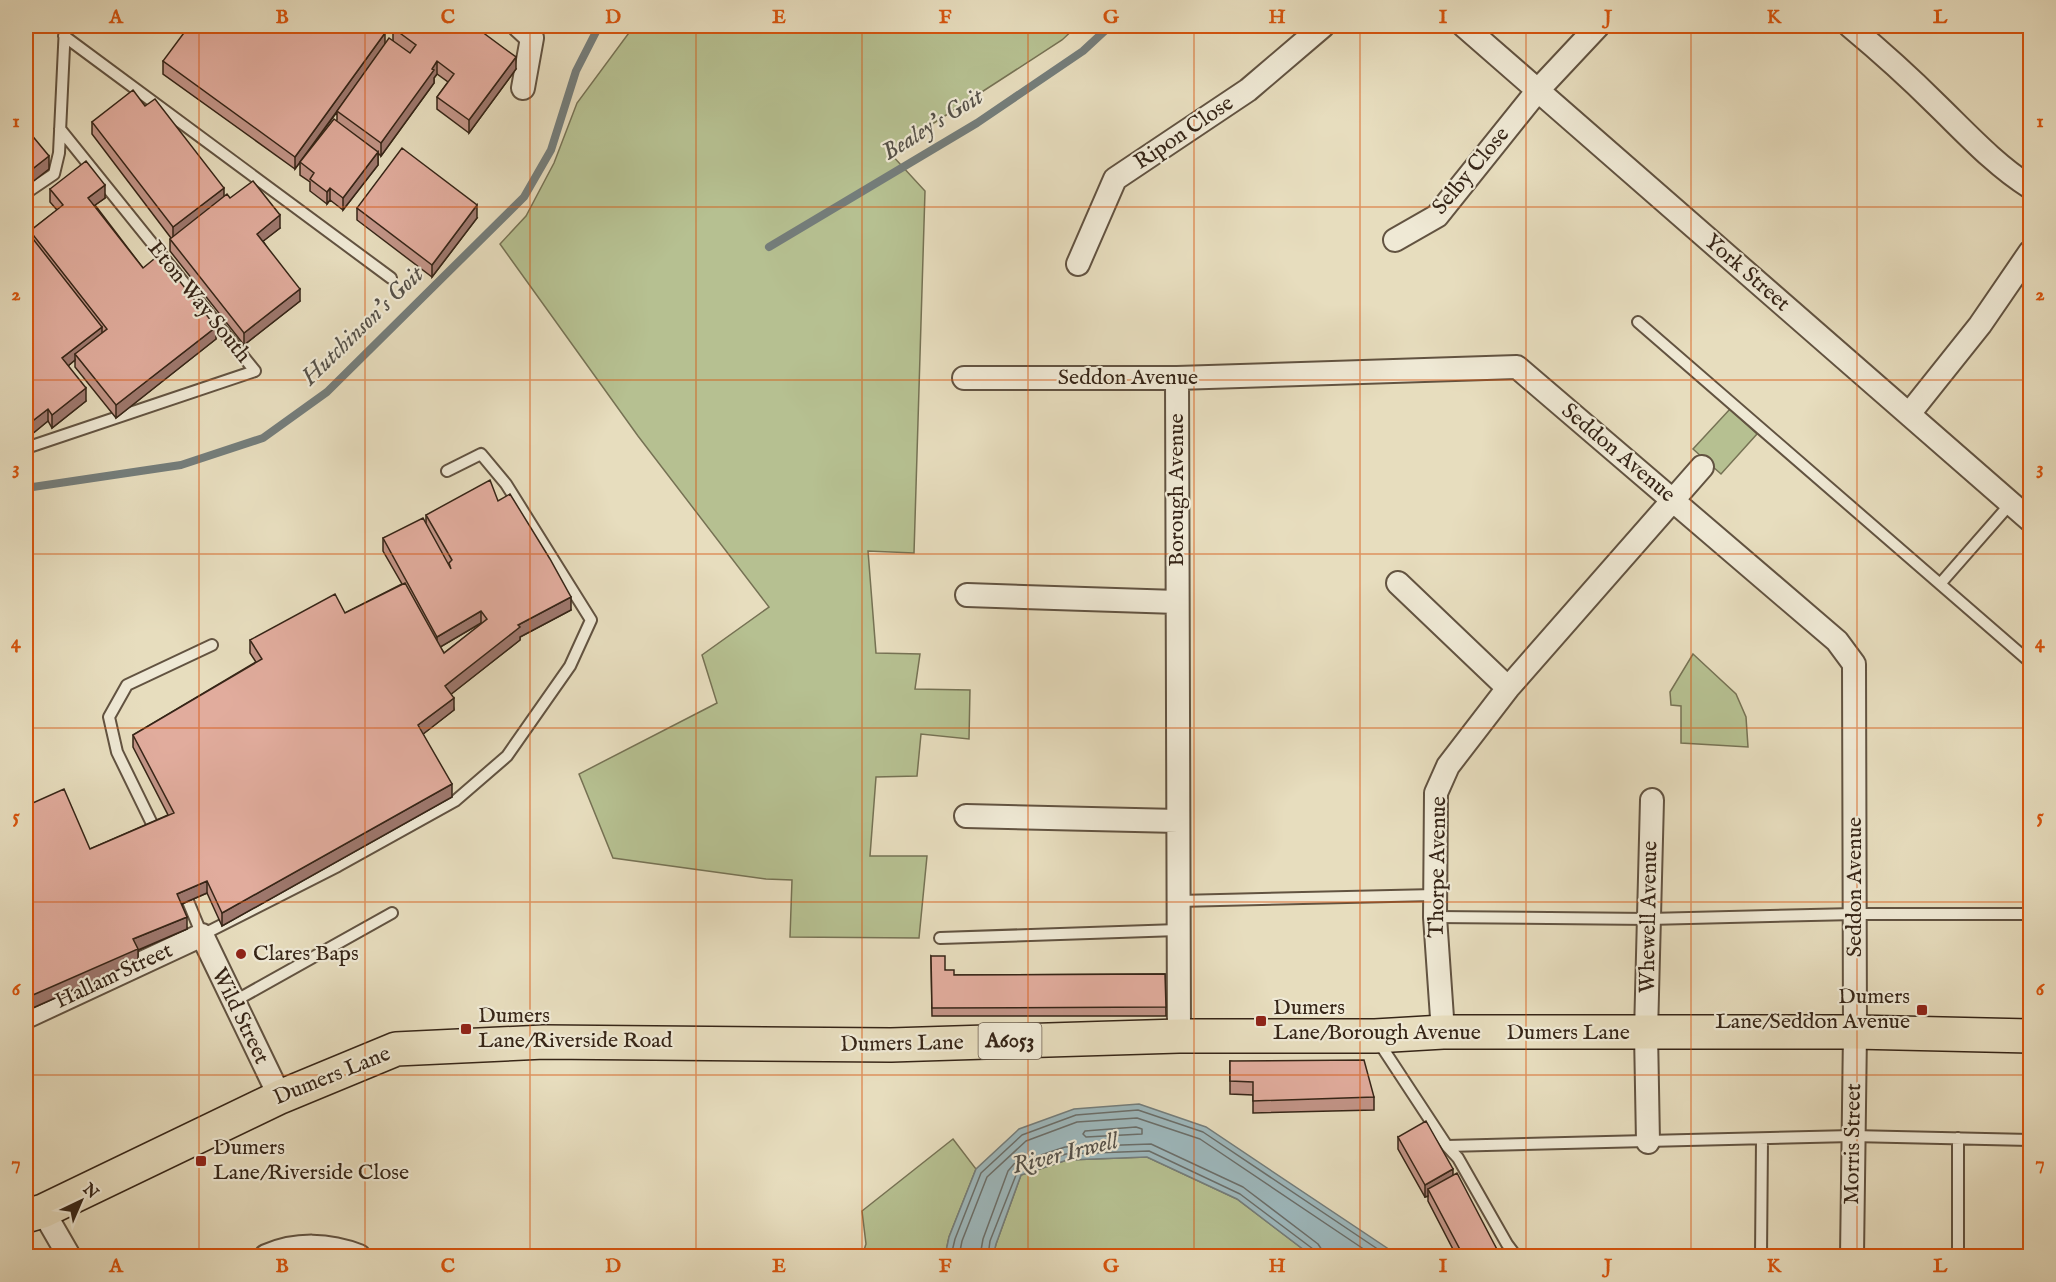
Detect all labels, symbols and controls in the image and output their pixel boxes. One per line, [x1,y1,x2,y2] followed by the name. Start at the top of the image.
[108,5,124,30] text: A
[275,5,289,30] text: B
[441,5,455,30] text: C
[605,5,621,30] text: D
[772,5,786,30] text: E
[939,5,952,30] text: F
[1103,5,1120,30] text: G
[1268,5,1286,30] text: H
[1439,5,1448,30] text: I
[1601,5,1613,30] text: J
[1767,5,1783,30] text: K
[1933,5,1948,30] text: L
[876,81,991,168] water label: Bealey's Goit
[1129,90,1239,176] street label: Ripon Close
[12,109,20,134] text: 1
[2036,109,2044,134] text: 1
[1426,121,1516,221] street label: Selby Close
[1698,228,1796,318] street label: York Street
[141,235,257,369] street label: Eton Way South
[294,259,432,393] water label: Hutchinson's Goit
[11,282,21,307] text: 2
[2035,282,2045,307] text: 2
[1058,364,1198,392] street label: Seddon Avenue
[1555,397,1681,509] street label: Seddon Avenue
[1163,413,1191,567] street label: Borough Avenue
[12,456,20,481] text: 3
[2036,456,2044,481] text: 3
[11,630,22,655] text: 4
[2035,630,2046,655] text: 4
[1423,796,1453,938] street label: Thorpe Avenue
[12,804,20,829] text: 5
[2036,804,2044,829] text: 5
[1841,817,1869,957] street label: Seddon Avenue
[1634,841,1664,993] street label: Whewell Avenue
[51,936,178,1015] street label: Hallam Street
[253,940,359,968] place label: Clares Baps
[234,947,248,961] marker: Clares Baps
[205,963,276,1069] street label: Wild Street
[12,977,22,1002] text: 6
[2036,977,2046,1002] text: 6
[1715,983,1910,1036] place label: Dumers Lane/Seddon Avenue
[1273,994,1481,1047] place label: Dumers Lane/Borough Avenue
[478,1002,673,1055] place label: Dumers Lane/Riverside Road
[1915,1003,1929,1017] marker: Dumers Lane/Seddon Avenue
[1254,1014,1268,1028] marker: Dumers Lane/Borough Avenue
[1506,1019,1630,1047] street label: Dumers Lane
[459,1022,473,1036] marker: Dumers Lane/Riverside Road
[978,1023,1042,1059] road number: A6053
[840,1029,964,1059] street label: Dumers Lane
[269,1040,395,1112] street label: Dumers Lane
[1838,1083,1868,1205] street label: Morris Street
[1009,1125,1123,1182] water label: River Irwell
[213,1134,409,1187] place label: Dumers Lane/Riverside Close
[11,1151,21,1176] text: 7
[2035,1151,2045,1176] text: 7
[194,1154,208,1168] marker: Dumers Lane/Riverside Close
[51,1171,111,1231] north arrow
[77,1179,102,1204] text: N
[108,1254,124,1279] text: A
[275,1254,289,1279] text: B
[441,1254,455,1279] text: C
[605,1254,621,1279] text: D
[772,1254,786,1279] text: E
[939,1254,952,1279] text: F
[1103,1254,1120,1279] text: G
[1268,1254,1286,1279] text: H
[1439,1254,1448,1279] text: I
[1601,1254,1613,1279] text: J
[1767,1254,1783,1279] text: K
[1933,1254,1948,1279] text: L

